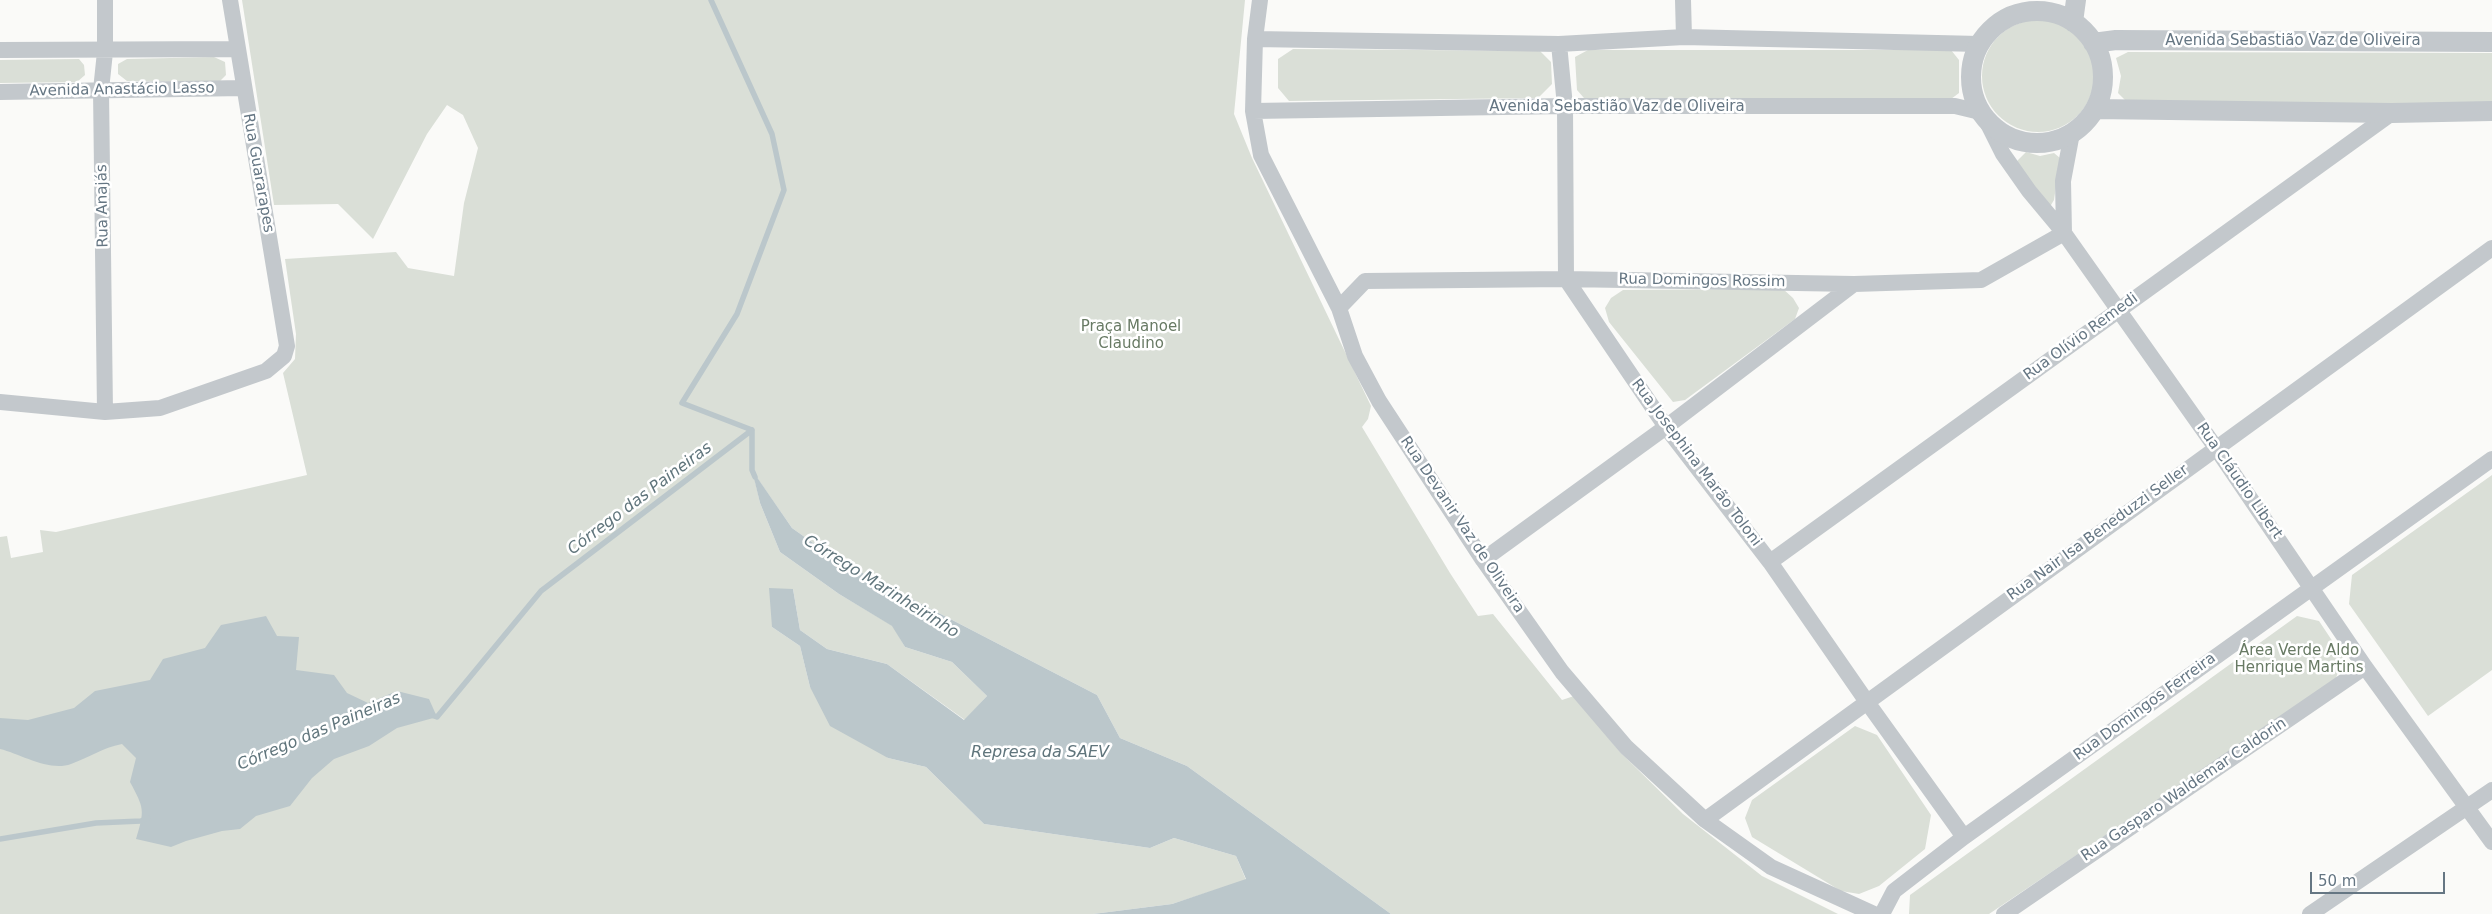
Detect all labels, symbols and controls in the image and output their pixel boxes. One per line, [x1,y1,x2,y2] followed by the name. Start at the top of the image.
[2165,32,2421,50] street label: Avenida Sebastião Vaz de Oliveira
[29,79,215,101] street label: Avenida Anastácio Lasso
[1489,98,1745,116] street label: Avenida Sebastião Vaz de Oliveira
[239,112,277,234] street label: Rua Guararapes
[93,164,113,248] street label: Rua Anajás
[1618,271,1786,291] street label: Rua Domingos Rossim
[2020,289,2142,385] street label: Rua Olívio Remedi
[1081,318,1181,353] park label: Praça Manoel Claudino
[1627,376,1765,550] street label: Rua Josephina Marão Toloni
[2192,420,2286,542] street label: Rua Cláudio Libert
[1396,433,1528,617] street label: Rua Devanir Vaz de Oliveira
[564,439,716,559] water label: Córrego das Paineiras
[2004,461,2192,605] street label: Rua Nair Isa Beneduzzi Seller
[800,531,962,643] water label: Córrego Marinheirinho
[2234,642,2364,677] park label: Área Verde Aldo Henrique Martins
[2071,649,2219,765] street label: Rua Domingos Ferreira
[235,689,403,775] water label: Córrego das Paineiras
[2078,714,2290,866] street label: Rua Gasparo Waldemar Caldorin
[971,743,1109,763] water label: Represa da SAEV
[2312,862,2447,894] scale bar
[2318,872,2356,890] text: 50 m

